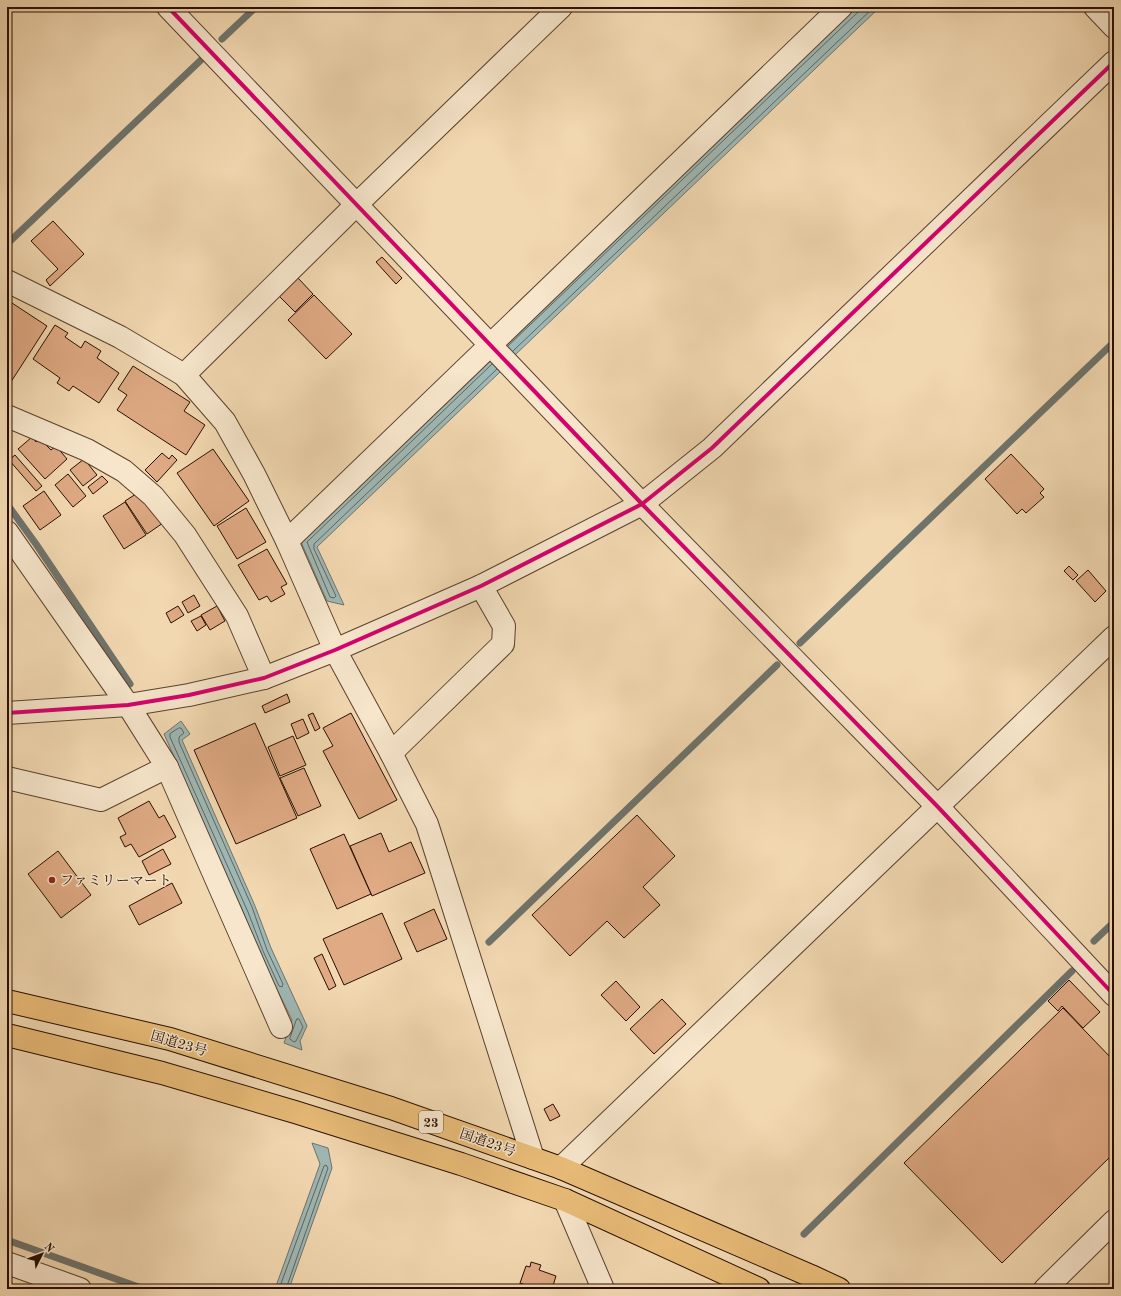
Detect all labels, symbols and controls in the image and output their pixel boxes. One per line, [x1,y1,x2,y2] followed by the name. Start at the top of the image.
[60,874,172,888] place label: ファミリーマート
[47,875,57,885] marker: ファミリーマート
[149,1028,209,1059] street label: 国道23号
[419,1111,443,1133] road number: 23
[458,1126,518,1159] street label: 国道23号
[22,1234,62,1274] north arrow
[41,1242,56,1256] text: N

